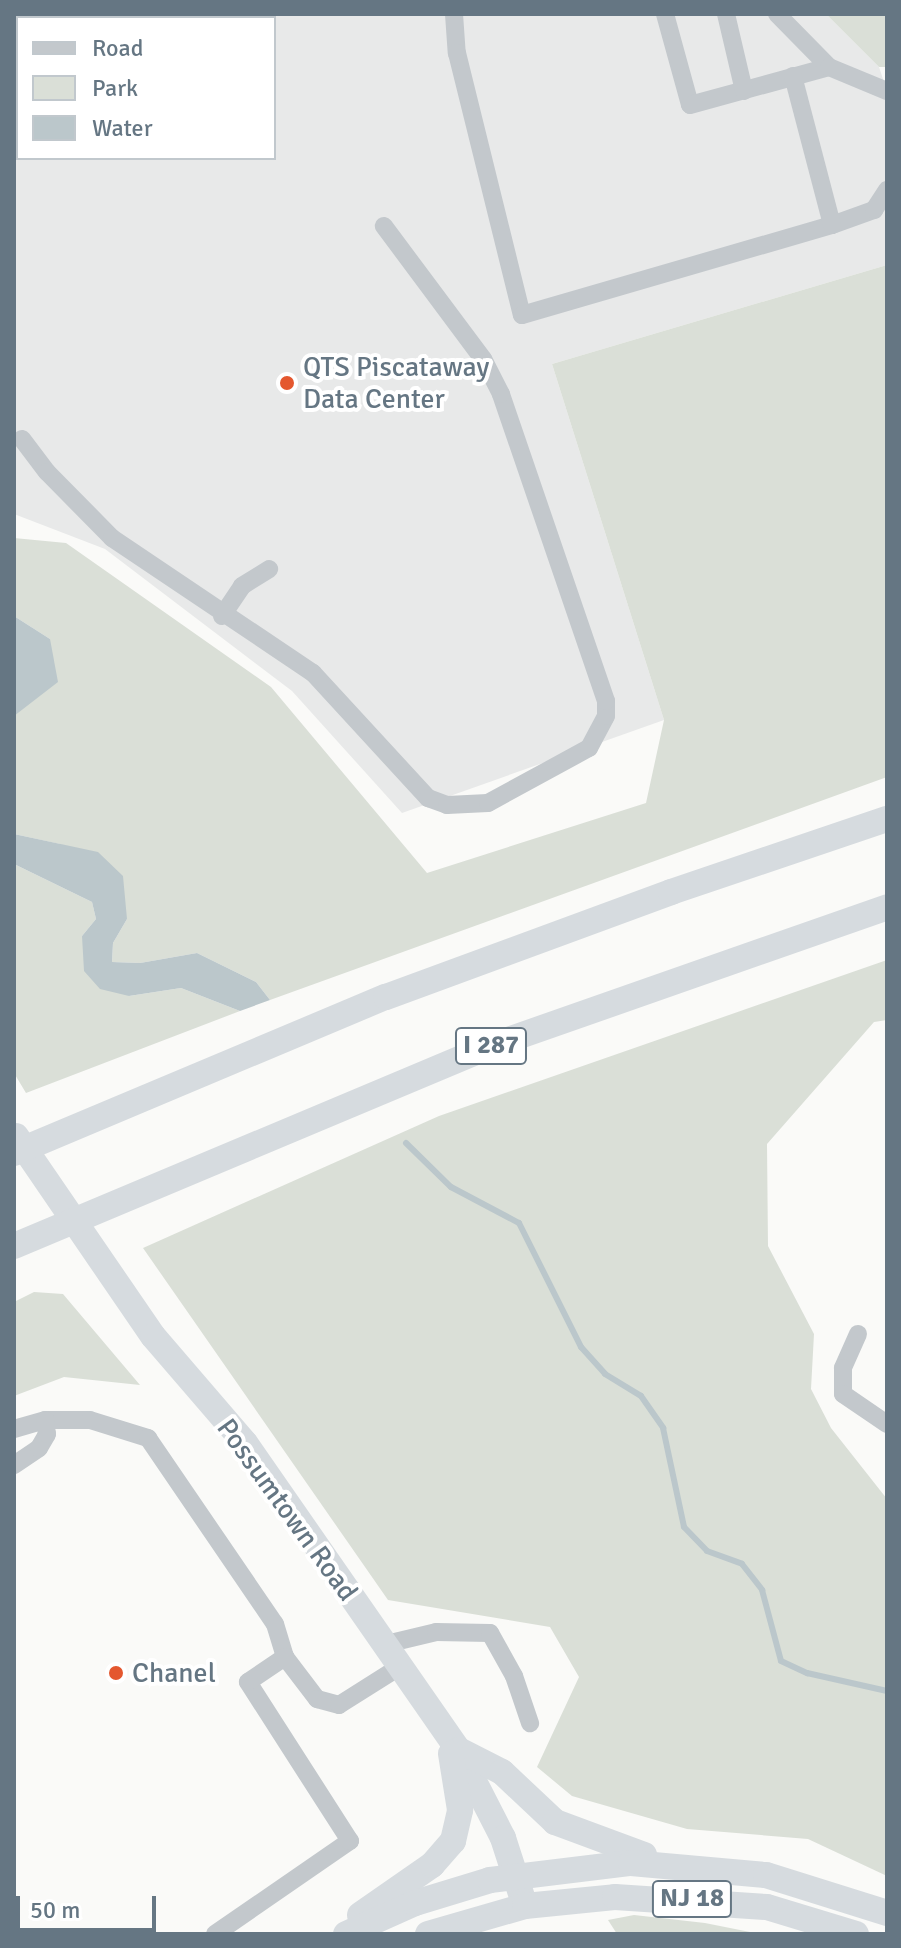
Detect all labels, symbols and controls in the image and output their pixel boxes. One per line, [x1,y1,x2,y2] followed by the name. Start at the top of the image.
[16,16,276,160] legend
[92,33,143,63] text: Road
[92,73,138,103] text: Park
[92,113,152,143] text: Water
[303,350,489,416] place label: QTS Piscataway Data Center
[278,374,296,392] marker: QTS Piscataway Data Center
[453,1024,529,1068] road number: I 287
[210,1412,364,1608] street label: Possumtown Road
[132,1656,216,1690] place label: Chanel
[107,1664,125,1682] marker: Chanel
[650,1877,734,1921] road number: NJ 18
[20,1880,160,1930] scale bar
[30,1895,80,1925] text: 50 m

